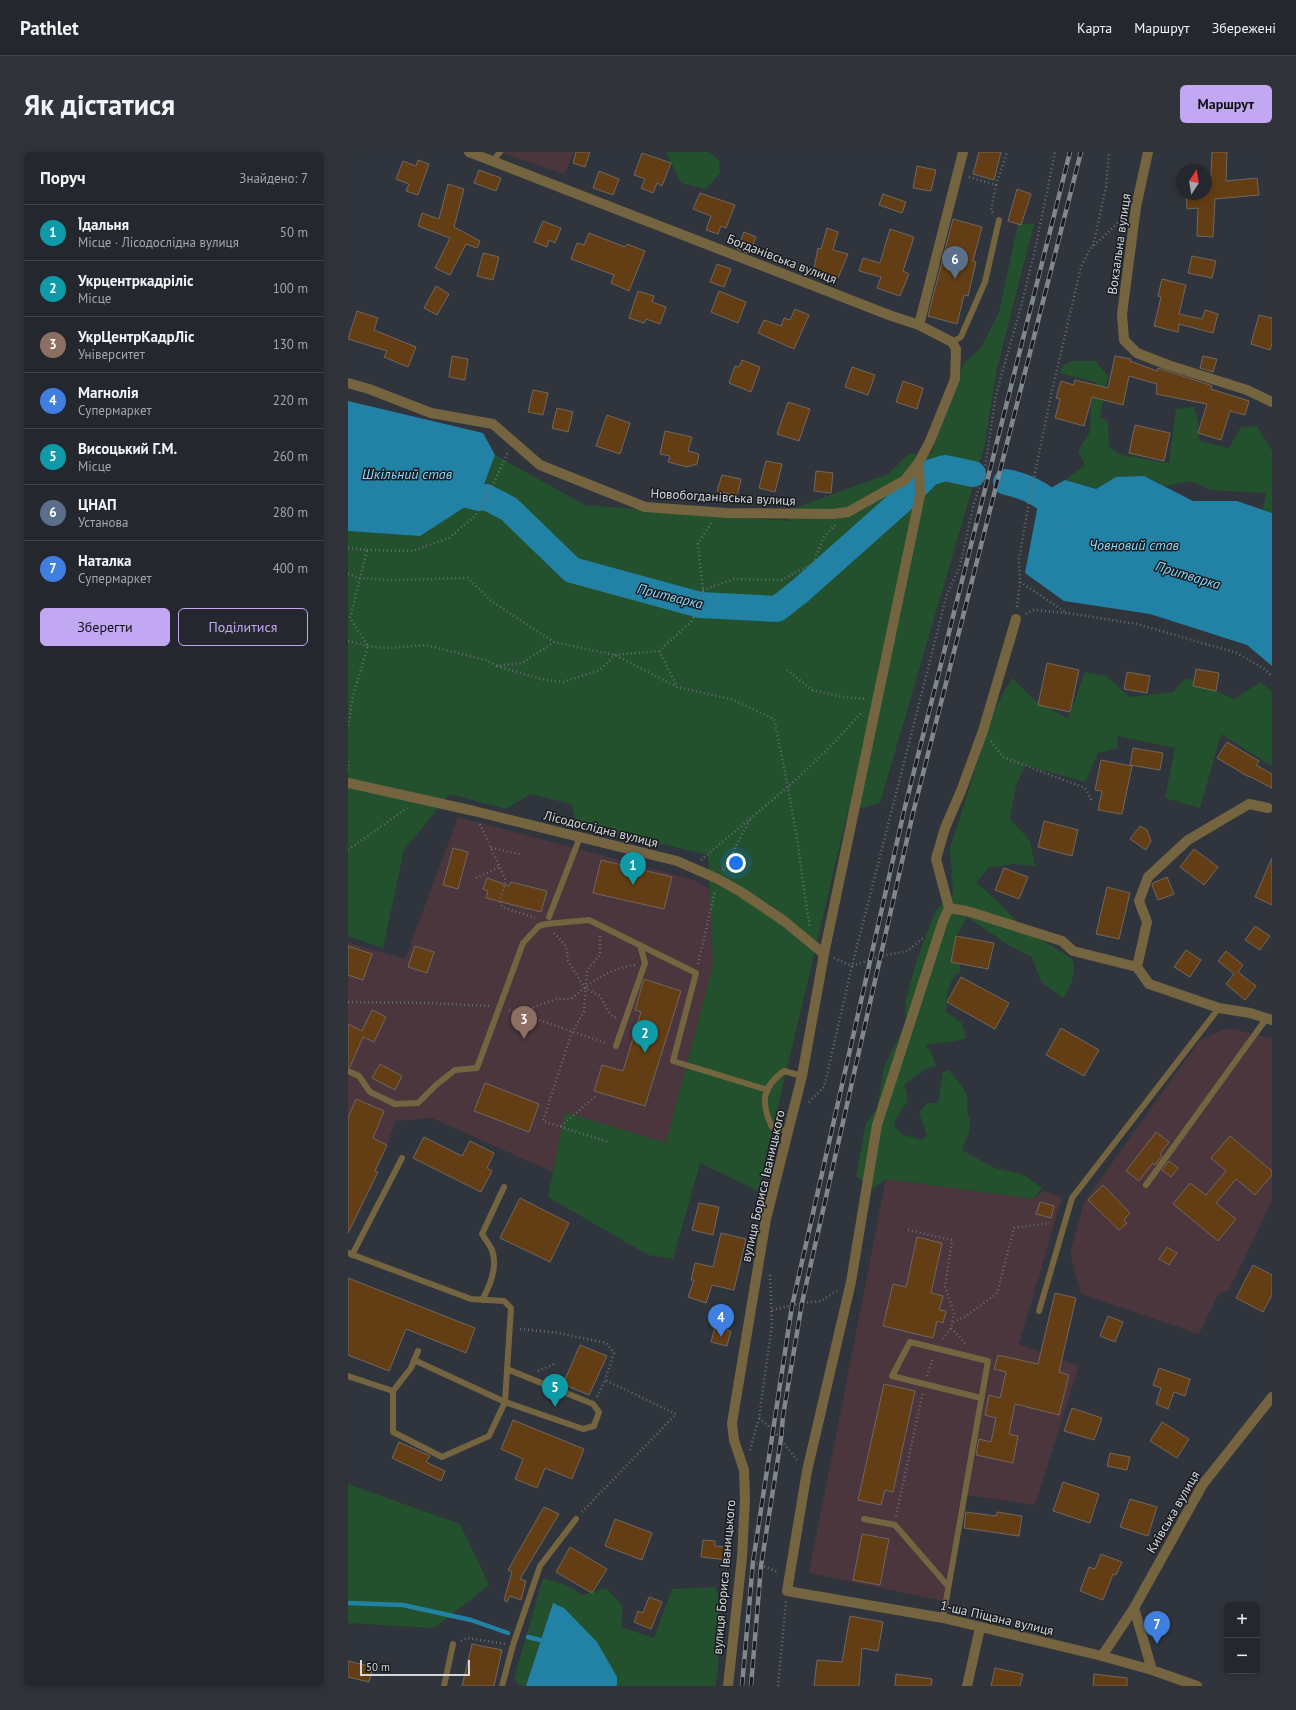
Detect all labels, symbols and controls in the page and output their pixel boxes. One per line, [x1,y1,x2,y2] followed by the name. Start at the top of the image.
[20,16,79,40] text: Pathlet
[1077,19,1112,37] text: Карта
[1134,19,1190,37] text: Маршрут
[1212,19,1276,37] text: Збережені
[1180,85,1272,123] button: Маршрут
[24,86,175,123] text: Як дістатися
[1176,164,1212,200] north arrow
[40,167,86,189] text: Поруч
[239,170,308,187] text: Знайдено: 7
[1104,192,1134,296] street label: Вокзальна вулиця
[78,215,129,234] text: Їдальня
[49,224,57,241] text: 1
[280,224,308,241] text: 50 m
[725,230,839,288] street label: Богданівська вулиця
[78,234,239,251] text: Місце · Лісодослідна вулиця
[942,246,968,279] pin: 6
[78,271,193,290] text: Укрцентркадріліс
[49,280,57,297] text: 2
[273,280,308,297] text: 100 m
[78,290,111,307] text: Місце
[78,327,195,346] text: УкрЦентрКадрЛіс
[49,336,57,353] text: 3
[273,336,308,353] text: 130 m
[78,346,145,363] text: Університет
[78,383,139,402] text: Магнолія
[49,392,57,409] text: 4
[273,392,308,409] text: 220 m
[78,402,152,419] text: Супермаркет
[78,439,177,458] text: Висоцький Г.М.
[49,448,57,465] text: 5
[273,448,308,465] text: 260 m
[78,458,111,475] text: Місце
[362,465,453,483] water label: Шкільний став
[650,485,796,509] street label: Новобогданівська вулиця
[78,495,117,514] text: ЦНАП
[49,504,57,521] text: 6
[273,504,308,521] text: 280 m
[78,514,129,531] text: Установа
[1089,536,1180,554] water label: Човновий став
[78,551,131,570] text: Наталка
[1153,557,1223,593] water label: Притварка
[49,560,57,577] text: 7
[273,560,308,577] text: 400 m
[78,570,152,587] text: Супермаркет
[635,579,705,613] water label: Притварка
[40,608,170,646] button: Зберегти
[178,608,308,646] button: Поділитися
[541,806,660,851] street label: Лісодослідна вулиця
[620,852,646,885] pin: 1
[726,853,746,873] your location
[511,1006,537,1039] pin: 3
[632,1020,658,1053] pin: 2
[737,1108,789,1264] street label: вулиця Бориса Іваницького
[708,1304,734,1337] pin: 4
[542,1374,568,1407] pin: 5
[1143,1468,1203,1556] street label: Київська вулиця
[709,1499,739,1655] street label: вулиця Бориса Іваницького
[939,1597,1055,1639] street label: 1-ша Піщана вулиця
[1224,1602,1260,1674] map controls
[1224,1602,1260,1638] button: +
[1144,1611,1170,1644] pin: 7
[1224,1638,1260,1674] button: −
[360,1658,470,1677] scale bar
[366,1660,390,1674] text: 50 m

